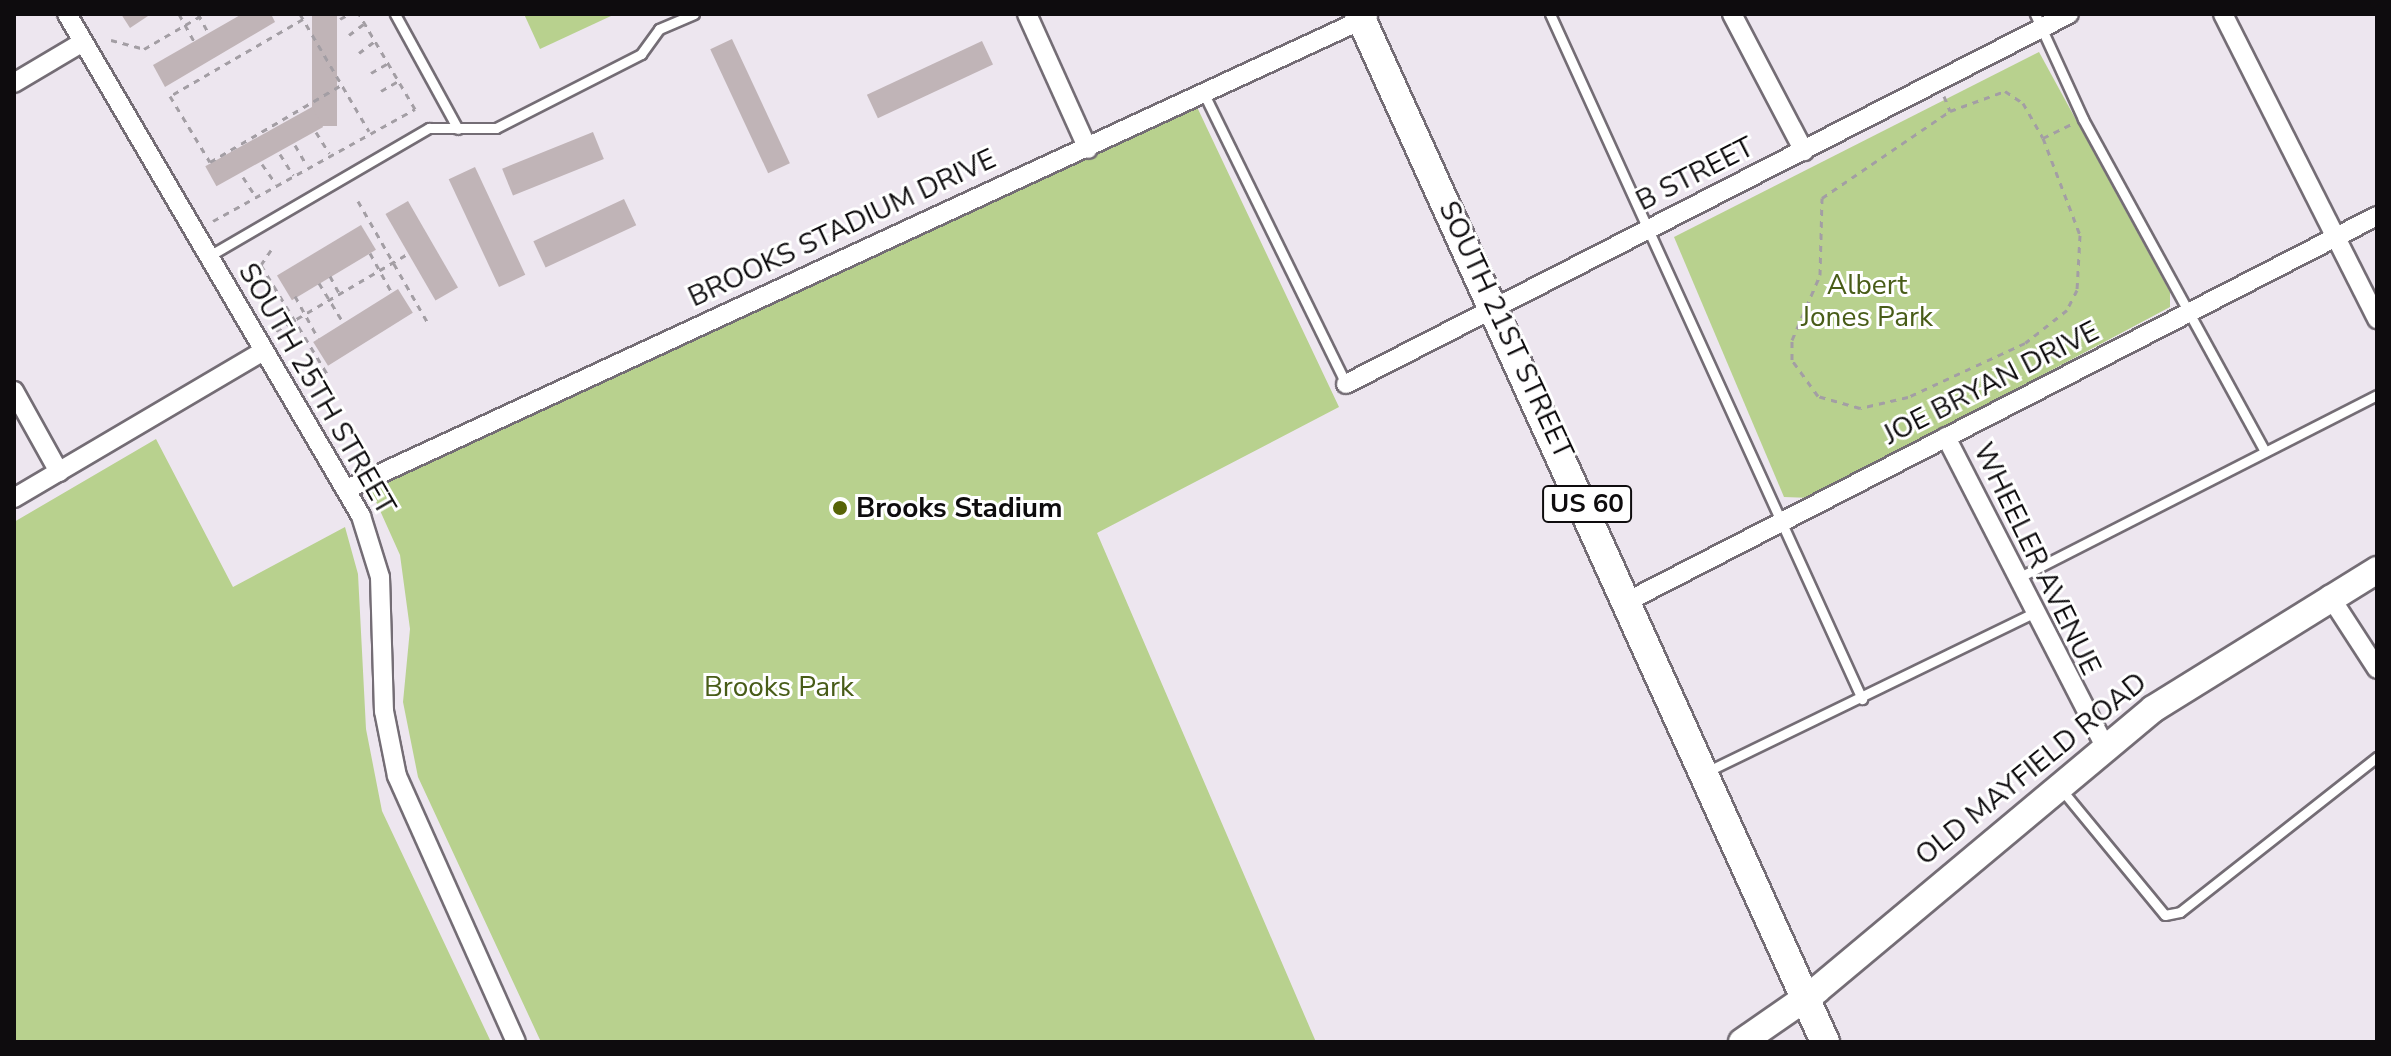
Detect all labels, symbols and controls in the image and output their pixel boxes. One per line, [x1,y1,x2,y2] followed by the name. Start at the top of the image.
[1631,130,1759,218] street label: B STREET
[683,142,1001,314] street label: BROOKS STADIUM DRIVE
[1432,196,1580,464] street label: SOUTH 21ST STREET
[231,257,403,521] street label: SOUTH 25TH STREET
[1801,268,1933,334] park label: Albert Jones Park
[1878,314,2104,452] street label: JOE BRYAN DRIVE
[1966,437,2108,681] street label: WHEELER AVENUE
[1541,482,1633,526] road number: US 60
[856,491,1063,525] place label: Brooks Stadium
[831,499,849,517] marker: Brooks Stadium
[1909,666,2153,872] street label: OLD MAYFIELD ROAD
[704,670,854,704] park label: Brooks Park

